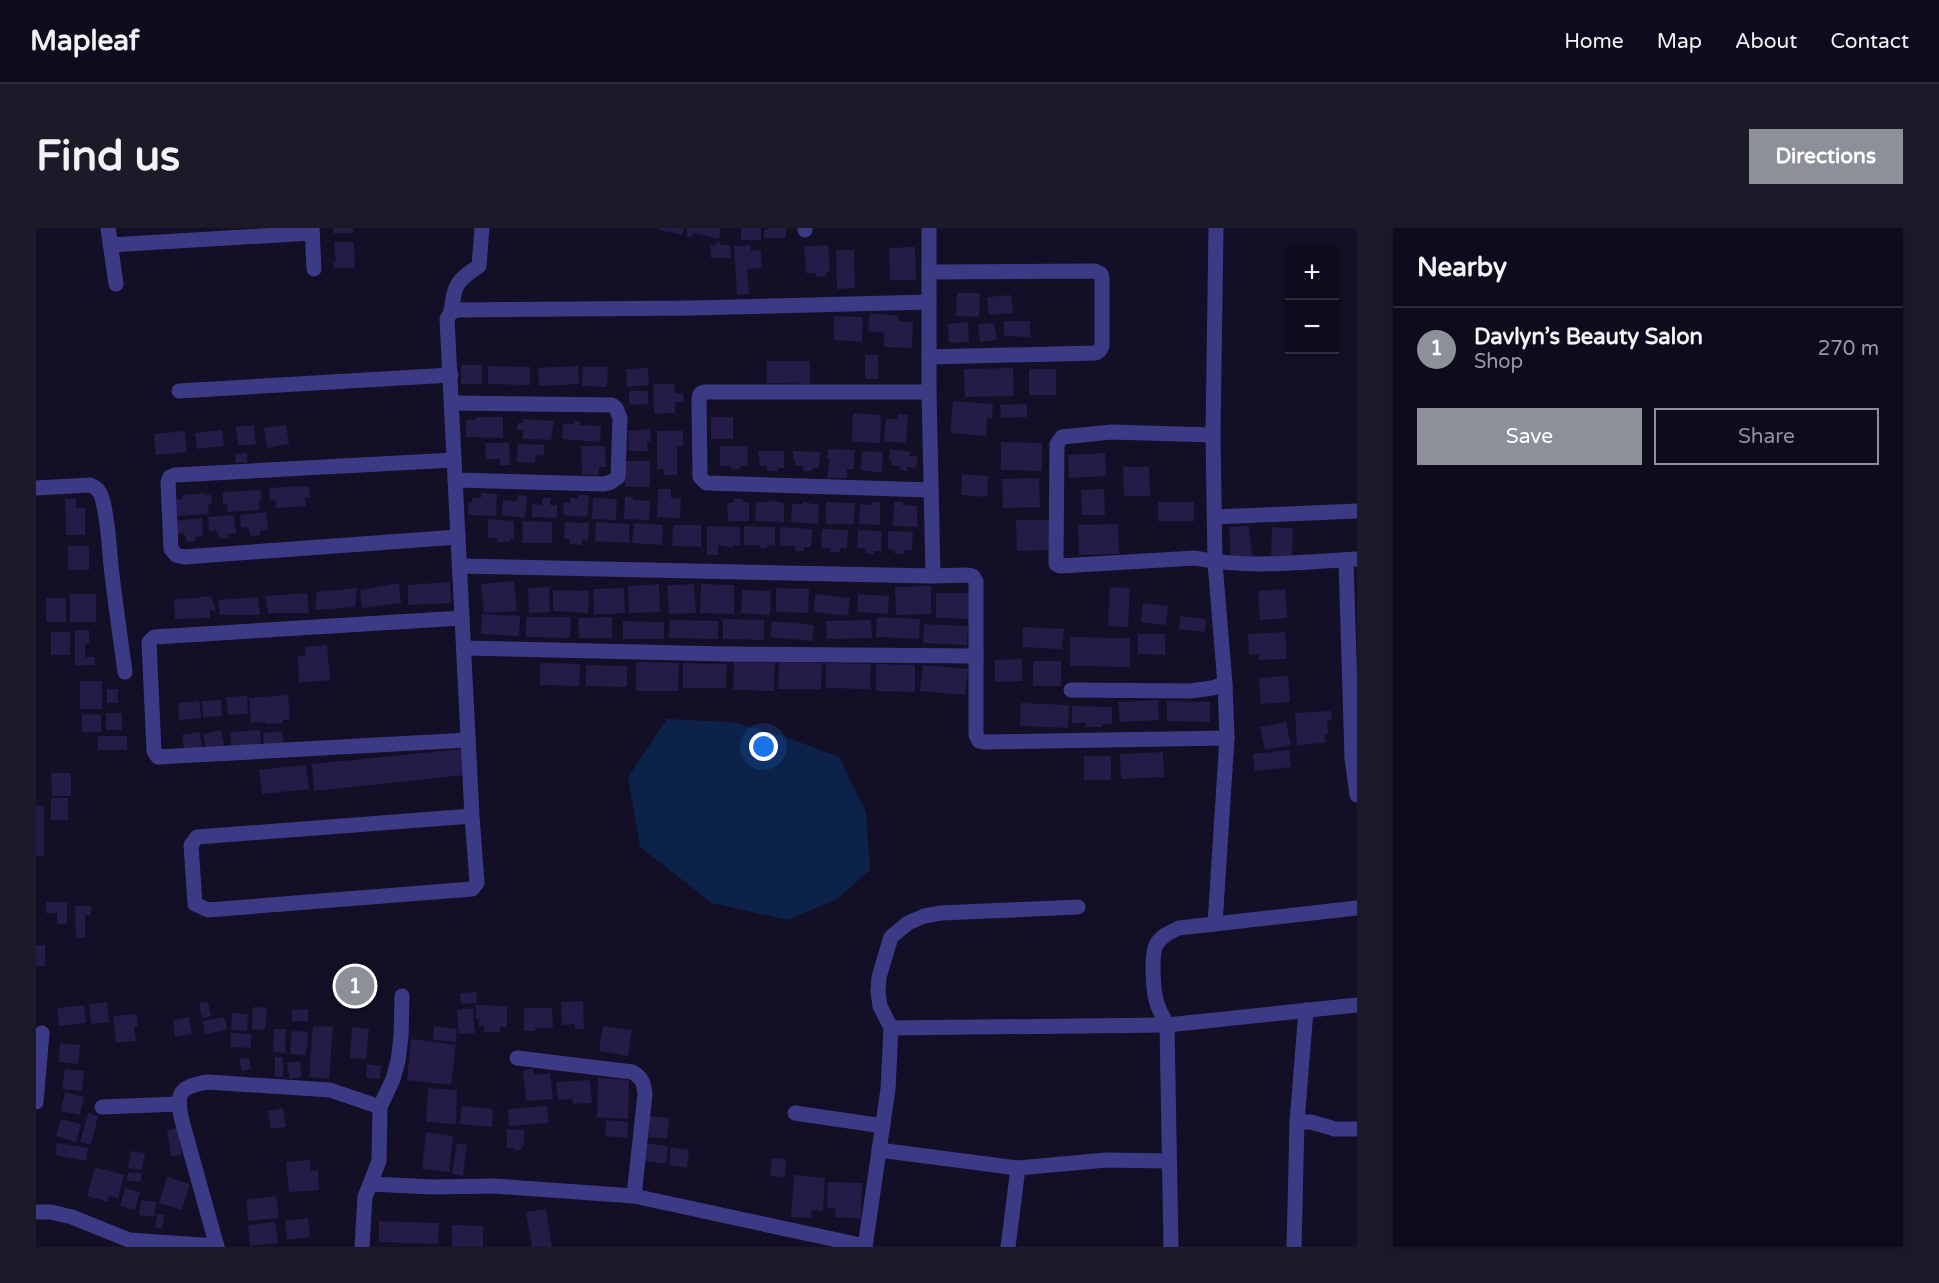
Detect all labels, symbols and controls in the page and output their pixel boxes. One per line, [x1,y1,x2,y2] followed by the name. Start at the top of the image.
[30,24,139,58] text: Mapleaf
[1564,29,1624,54] text: Home
[1657,29,1702,54] text: Map
[1735,29,1797,54] text: About
[1830,29,1909,54] text: Contact
[1749,129,1903,184] button: Directions
[36,131,180,182] text: Find us
[1285,246,1339,354] map controls
[1285,246,1339,300] button: +
[1417,252,1507,283] text: Nearby
[1285,300,1339,354] button: −
[1474,324,1703,350] text: Davlyn’s Beauty Salon
[1430,337,1443,361] text: 1
[1818,337,1879,361] text: 270 m
[1474,350,1523,374] text: Shop
[1417,408,1642,465] button: Save
[1654,408,1879,465] button: Share
[749,732,778,761] your location
[336,964,374,1008] pin: 1

